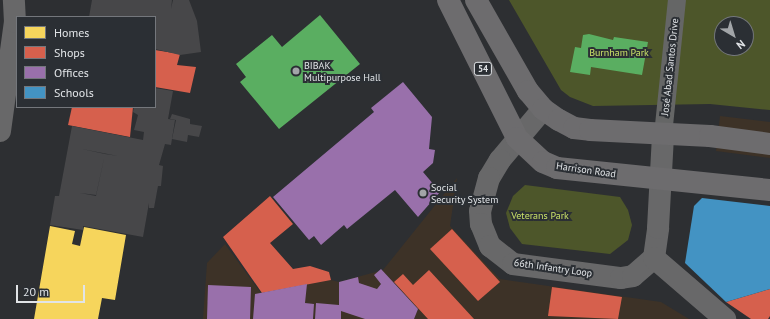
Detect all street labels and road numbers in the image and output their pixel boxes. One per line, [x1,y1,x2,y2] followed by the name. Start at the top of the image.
[659,18,681,116] street label: José Abad Santos Drive
[473,62,493,76] road number: 54
[555,160,617,180] street label: Harrison Road
[513,257,593,279] street label: 66th Infantry Loop

